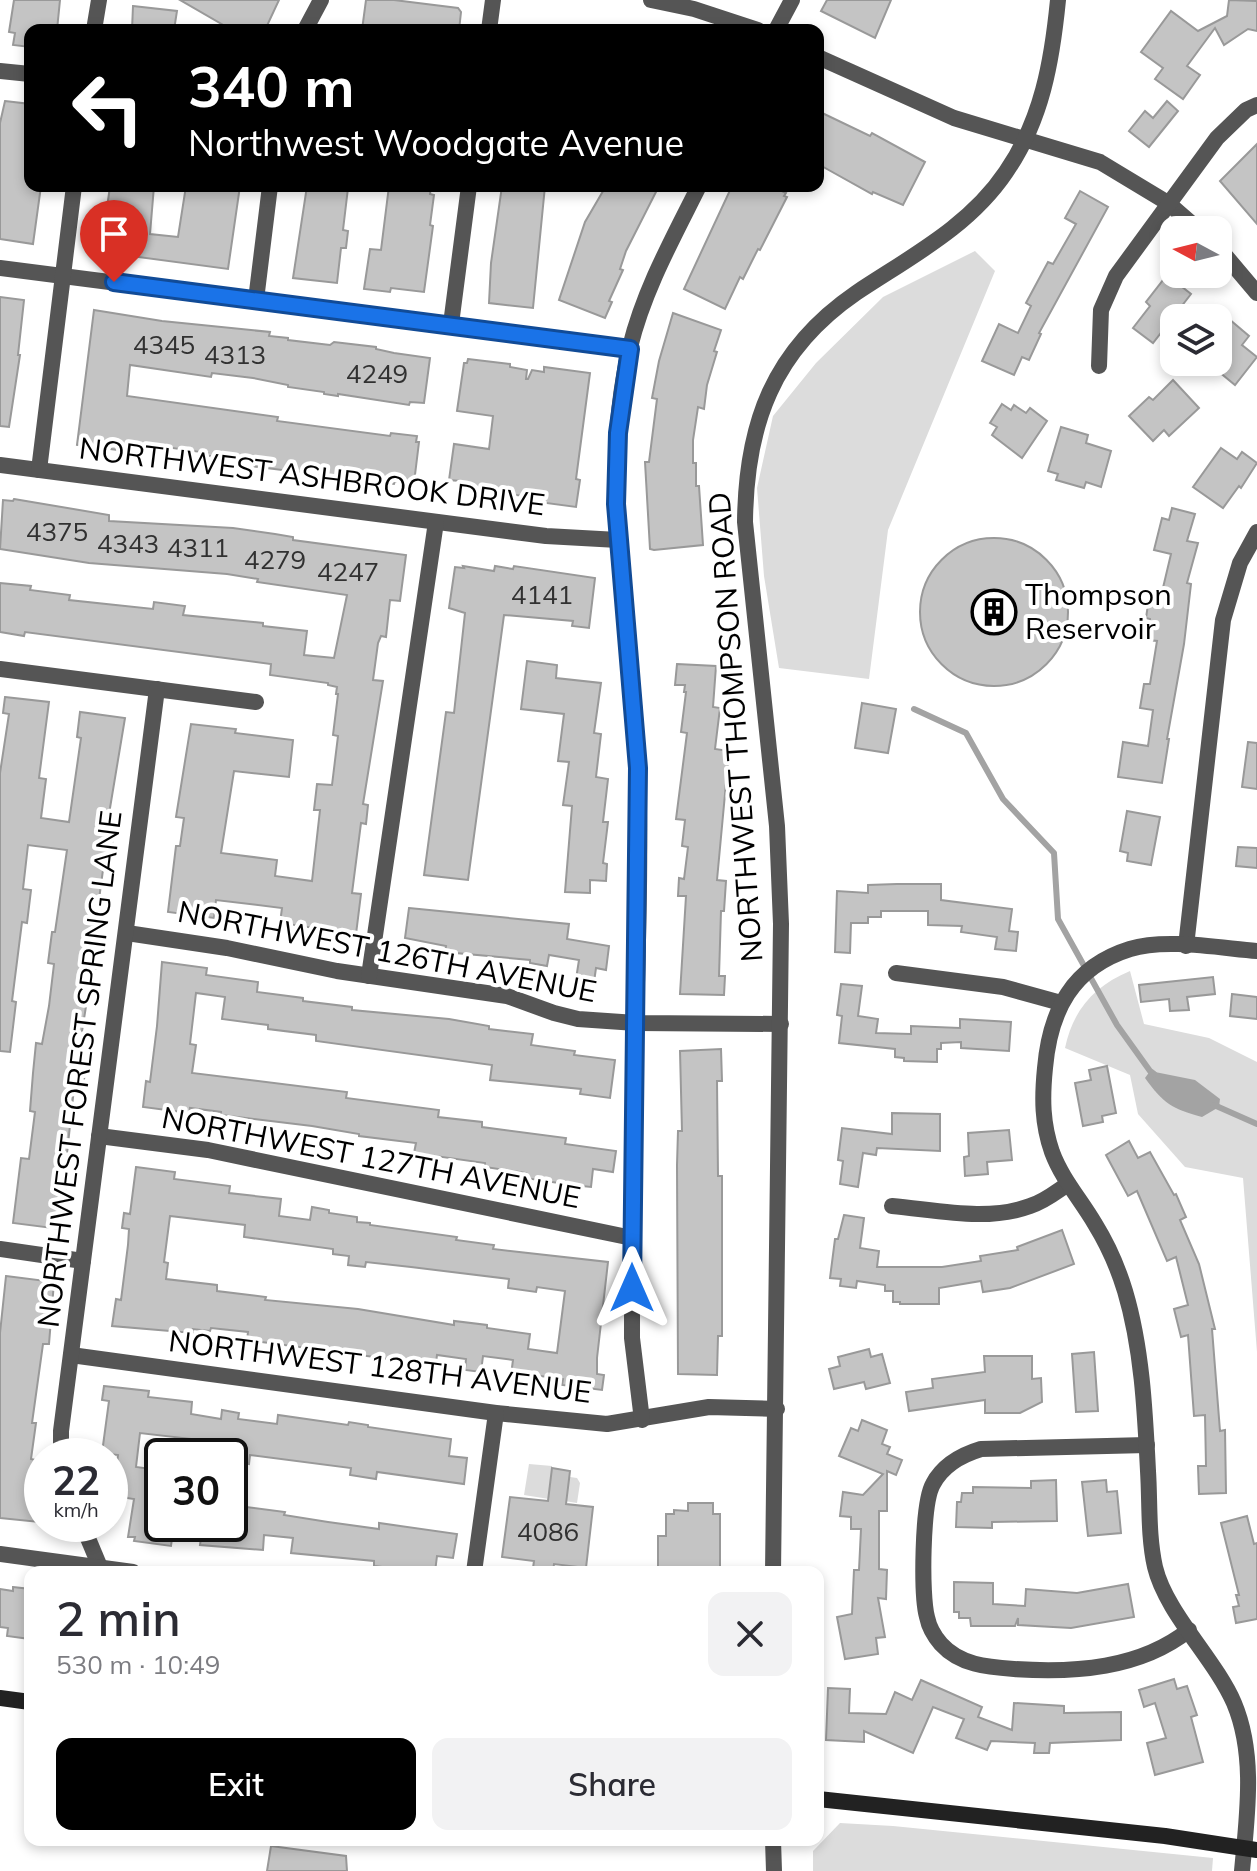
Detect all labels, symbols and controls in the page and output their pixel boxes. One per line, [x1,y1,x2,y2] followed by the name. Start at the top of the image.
[188,51,355,121] text: 340 m
[56,56,160,160] icon: left
[188,120,684,165] text: Northwest Woodgate Avenue
[80,200,148,282] pin
[92,212,136,256] icon: arrive
[1160,216,1232,288] north arrow
[1160,216,1232,376] map controls
[1160,304,1232,376] button: layers
[133,328,195,361] house number: 4345
[204,338,266,371] house number: 4313
[346,357,408,390] house number: 4249
[77,429,547,523] street label: NORTHWEST ASHBROOK DRIVE
[700,491,770,963] street label: NORTHWEST THOMPSON ROAD
[26,515,88,548] house number: 4375
[97,527,159,560] house number: 4343
[167,531,229,564] house number: 4311
[244,543,306,576] house number: 4279
[317,555,379,588] house number: 4247
[1025,575,1172,647] place label: Thompson Reservoir
[511,578,573,611] house number: 4141
[970,588,1018,636] building icon: Thompson Reservoir
[28,808,130,1329] street label: NORTHWEST FOREST SPRING LANE
[175,892,600,1010] street label: NORTHWEST 126TH AVENUE
[159,1098,584,1216] street label: NORTHWEST 127TH AVENUE
[590,1246,674,1330] position arrow
[167,1321,594,1411] street label: NORTHWEST 128TH AVENUE
[144,1438,248,1542] speed limit sign: 30
[52,1455,100,1505] text: 22
[53,1497,99,1522] text: km/h
[517,1515,579,1548] house number: 4086
[56,1588,181,1648] text: 2 min
[708,1592,792,1676] button: close
[56,1648,220,1681] text: 530 m · 10:49
[56,1738,416,1830] button: Exit
[432,1738,792,1830] button: Share

